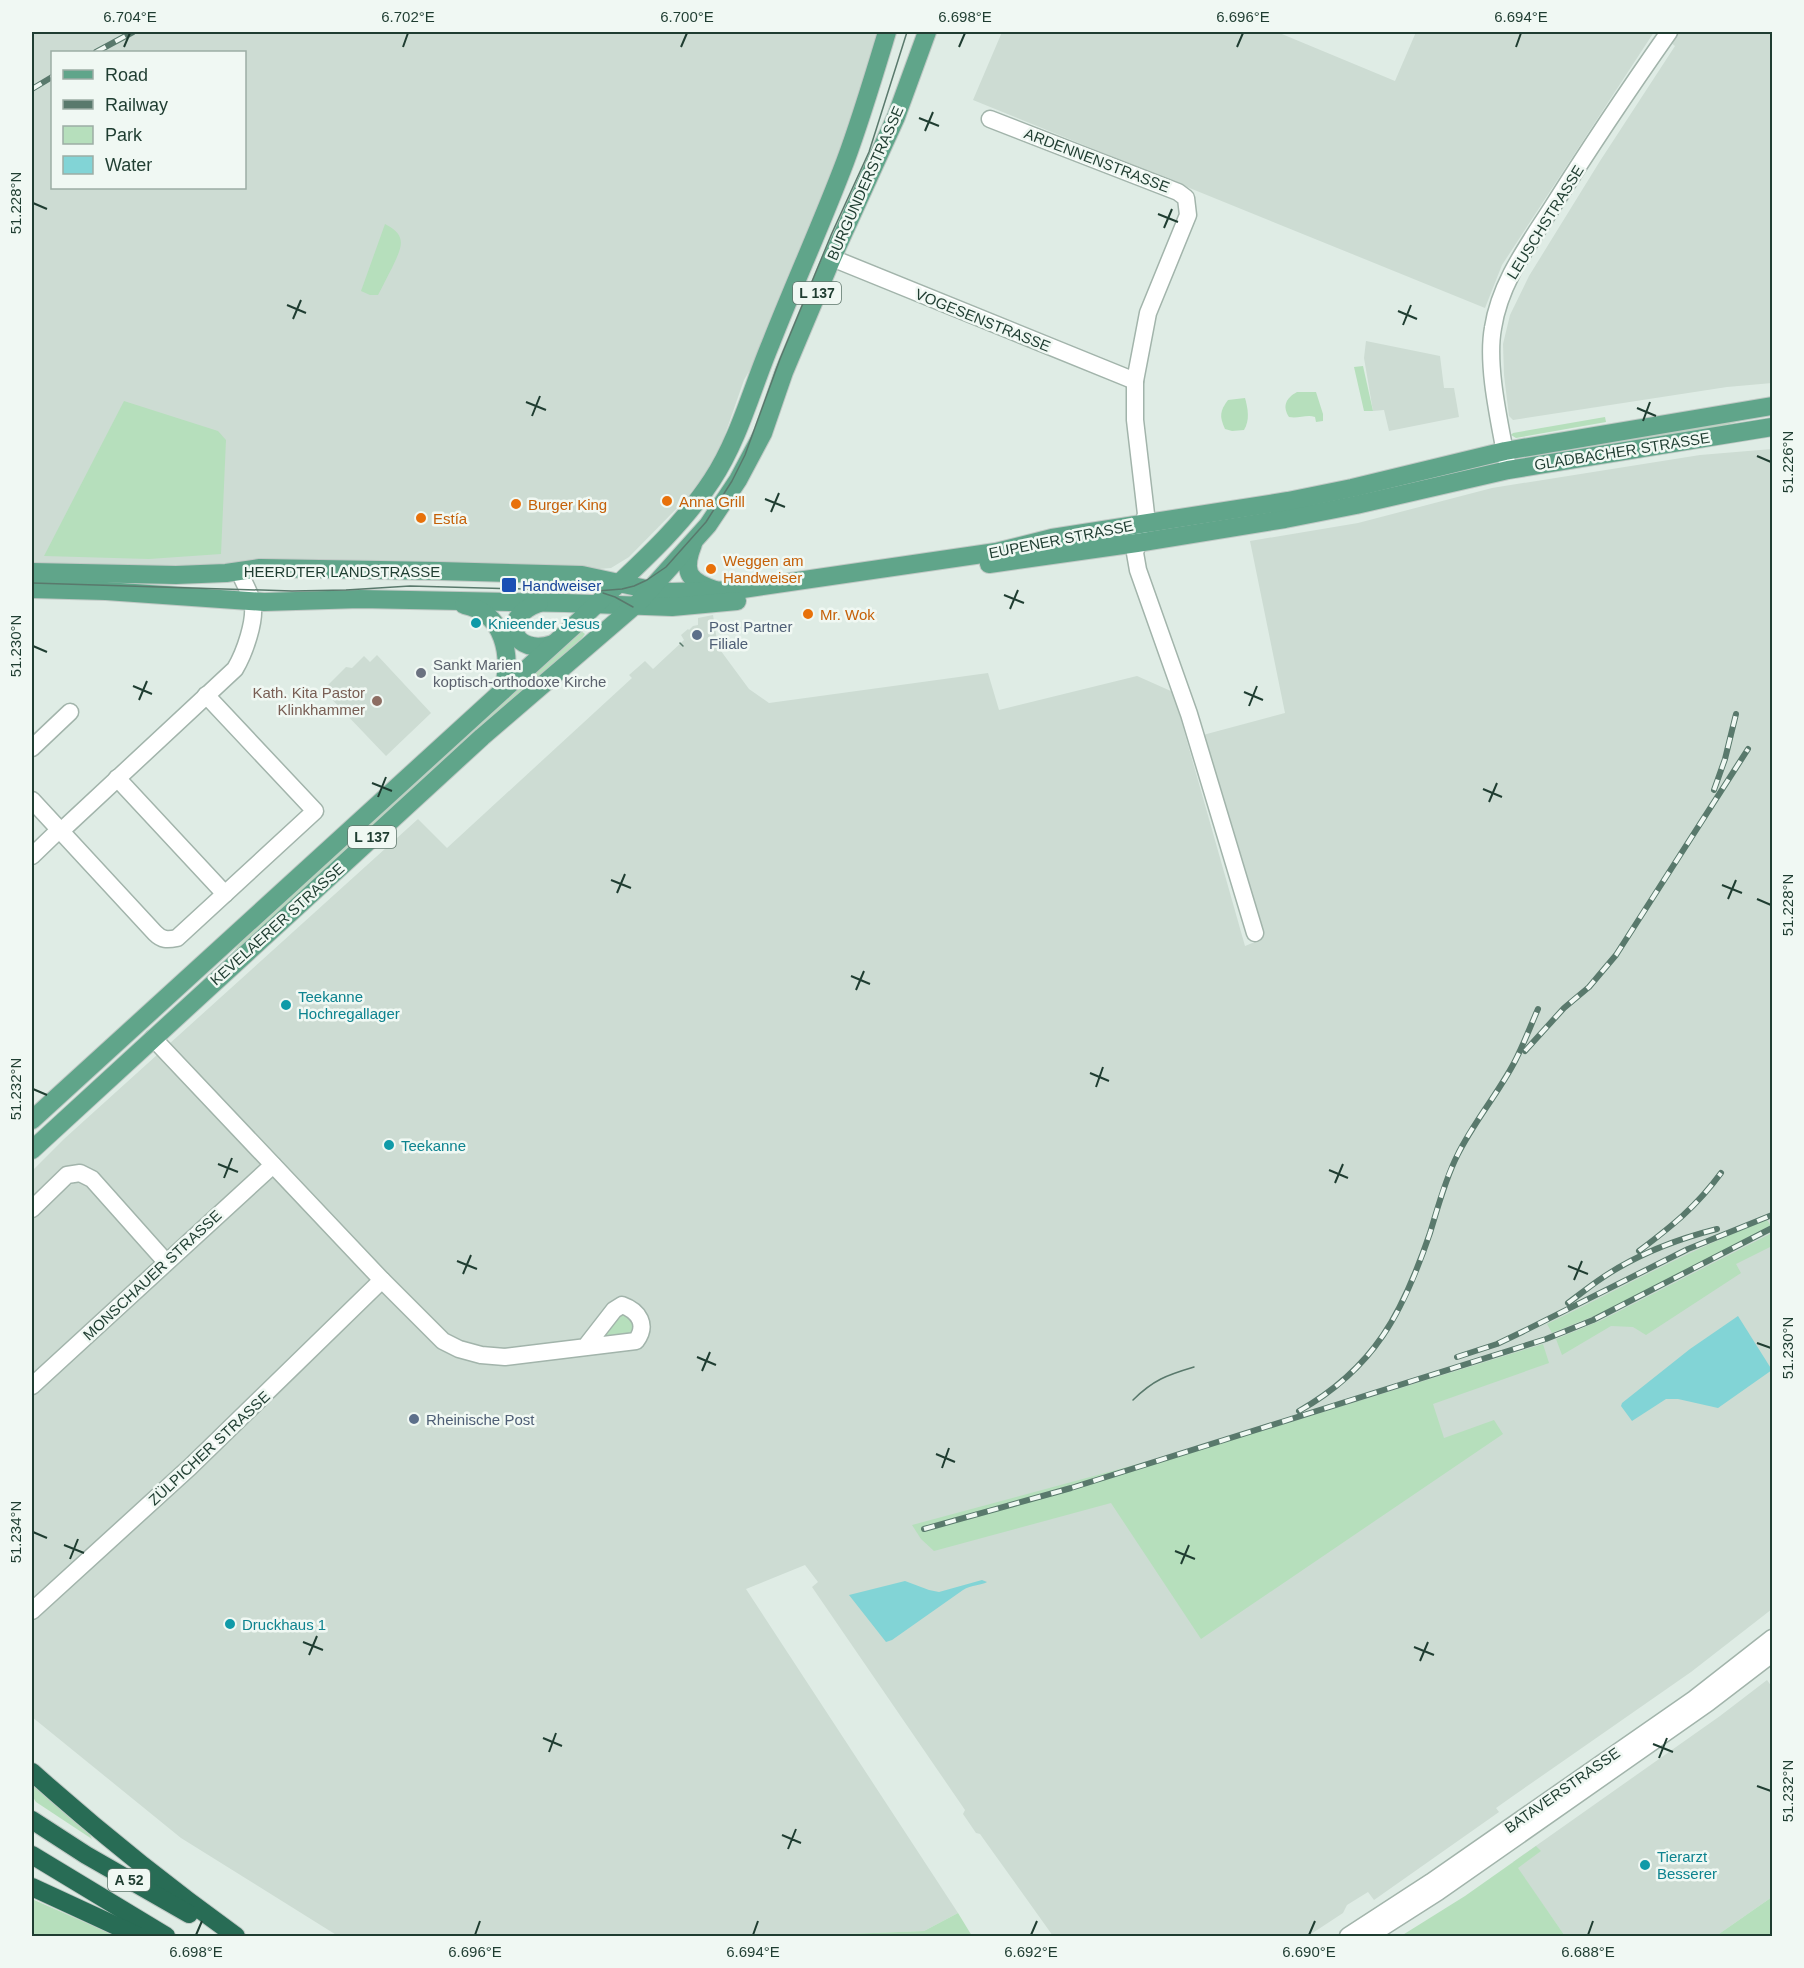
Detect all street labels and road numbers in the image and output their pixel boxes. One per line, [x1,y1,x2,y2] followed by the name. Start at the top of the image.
[823,103,907,263] street label: BURGUNDERSTRASSE
[1022,124,1172,196] street label: ARDENNENSTRASSE
[1503,162,1587,282] street label: LEUSCHSTRASSE
[793,282,841,304] road number: L 137
[913,285,1053,355] street label: VOGESENSTRASSE
[1533,429,1711,473] street label: GLADBACHER STRASSE
[987,517,1135,561] street label: EUPENER STRASSE
[244,563,440,580] street label: HEERDTER LANDSTRASSE
[348,826,396,848] road number: L 137
[207,859,347,989] street label: KEVELAERER STRASSE
[79,1207,225,1343] street label: MONSCHAUER STRASSE
[145,1387,273,1509] street label: ZÜLPICHER STRASSE
[1501,1744,1623,1836] street label: BATAVERSTRASSE
[108,1869,150,1891] road number: A 52

